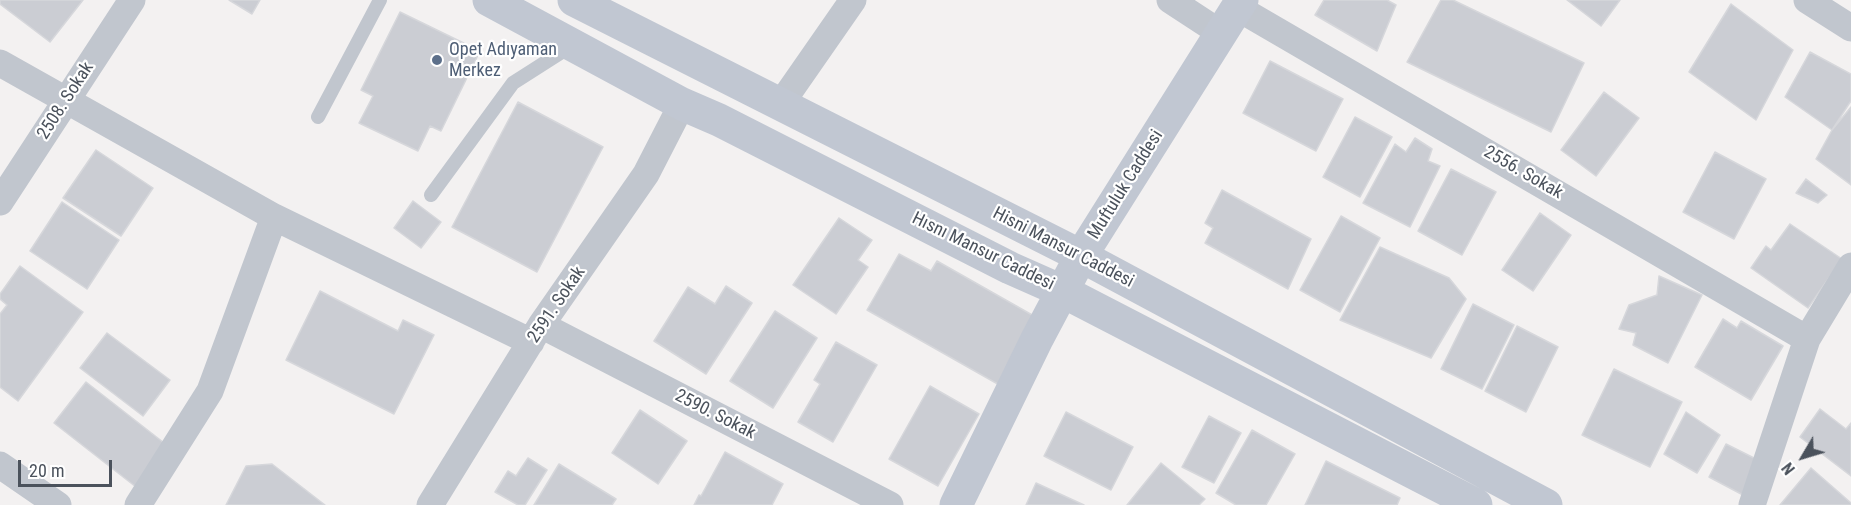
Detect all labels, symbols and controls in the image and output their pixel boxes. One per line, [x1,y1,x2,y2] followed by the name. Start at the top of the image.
[449,39,557,82] place label: Opet Adıyaman Merkez
[430,53,444,67] marker: Opet Adıyaman Merkez
[33,58,99,144] street label: 2508. Sokak
[1084,126,1168,244] street label: Muftuluk Caddesi
[1480,142,1566,204] street label: 2556. Sokak
[989,203,1137,293] street label: Hisni Mansur Caddesi
[908,208,1058,296] street label: Hısnı Mansur Caddesi
[524,263,590,347] street label: 2591. Sokak
[671,385,759,445] street label: 2590. Sokak
[1773,427,1833,487] north arrow
[21,448,116,486] scale bar
[1778,459,1799,478] text: N
[29,460,64,481] text: 20 m

